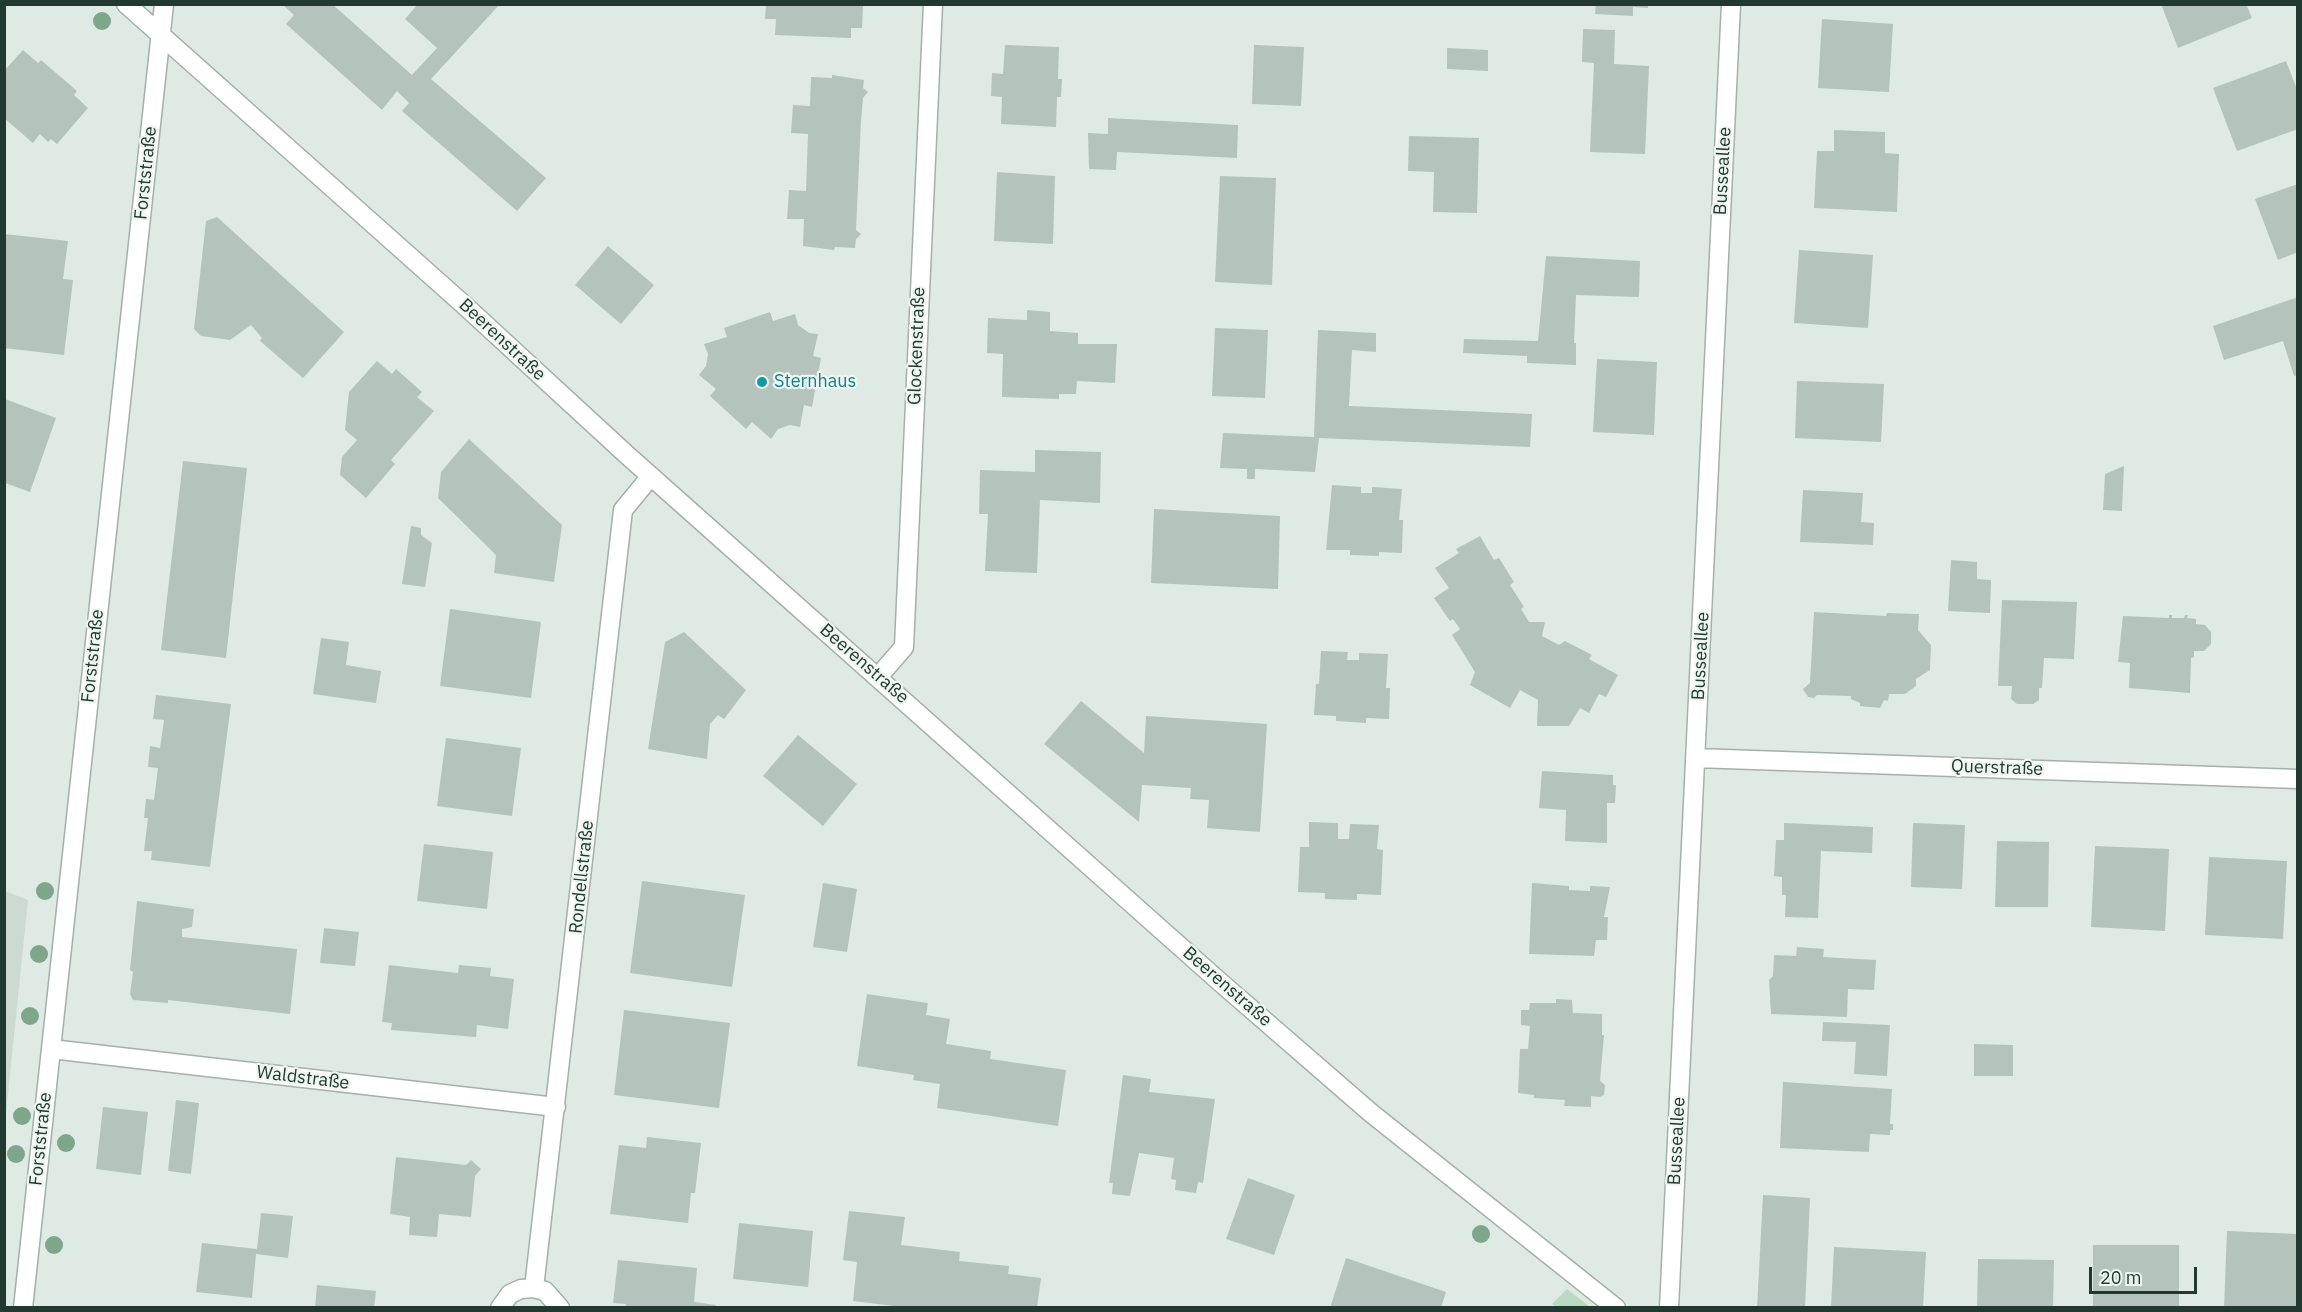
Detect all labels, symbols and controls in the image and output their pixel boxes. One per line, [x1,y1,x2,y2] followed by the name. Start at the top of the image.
[130,125,162,221] street label: Forststraße
[1710,126,1736,216] street label: Busseallee
[904,286,930,406] street label: Glockenstraße
[454,294,550,386] street label: Beerenstraße
[774,371,856,393] place label: Sternhaus
[755,375,769,389] marker: Sternhaus
[77,608,109,704] street label: Forststraße
[1688,611,1714,701] street label: Busseallee
[815,620,913,708] street label: Beerenstraße
[1951,756,2043,780] street label: Querstraße
[565,819,599,935] street label: Rondellstraße
[1178,943,1276,1031] street label: Beerenstraße
[255,1062,351,1094] street label: Waldstraße
[25,1091,57,1187] street label: Forststraße
[1664,1096,1690,1186] street label: Busseallee
[2092,1255,2200,1293] scale bar
[2100,1266,2142,1289] text: 20 m

